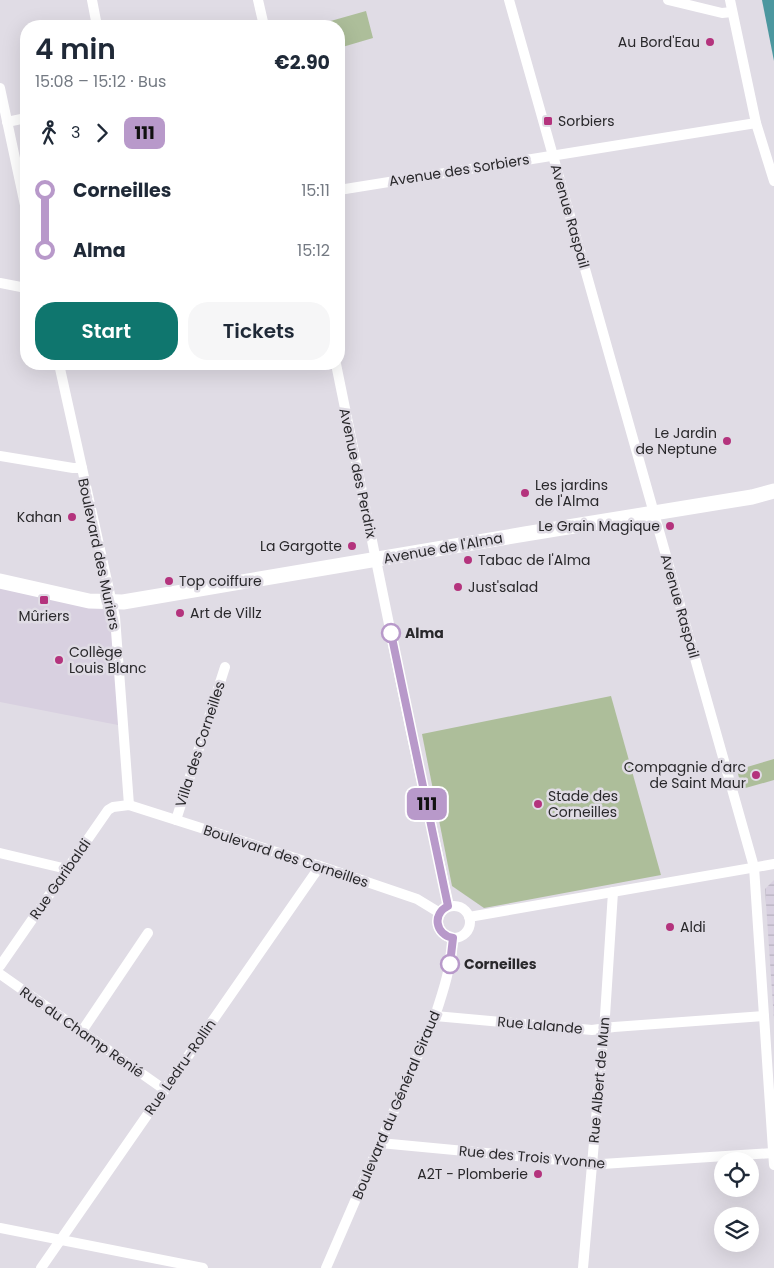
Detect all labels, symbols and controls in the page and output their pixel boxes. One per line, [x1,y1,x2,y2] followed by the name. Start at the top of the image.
[35,30,116,69] text: 4 min
[618,32,700,52] place label: Au Bord'Eau
[704,36,716,48] marker: Au Bord'Eau
[275,49,330,76] text: €2.90
[35,70,166,93] text: 15:08 – 15:12 · Bus
[558,111,615,131] place label: Sorbiers
[542,115,554,127] marker: Sorbiers
[35,119,63,147] icon: walk
[88,119,116,147] icon: forward
[134,120,155,145] text: 111
[71,121,80,144] text: 3
[387,149,531,191] street label: Avenue des Sorbiers
[546,162,594,270] street label: Avenue Raspail
[73,177,171,204] text: Corneilles
[301,179,330,202] text: 15:11
[73,237,126,264] text: Alma
[297,239,330,262] text: 15:12
[35,302,178,360] button: Start
[188,302,330,360] button: Tickets
[334,406,382,540] street label: Avenue des Perdrix
[635,423,717,459] place label: Le Jardin de Neptune
[721,435,733,447] marker: Le Jardin de Neptune
[535,475,608,511] place label: Les jardins de l'Alma
[73,476,125,632] street label: Boulevard des Muriers
[519,487,531,499] marker: Les jardins de l'Alma
[17,507,62,527] place label: Kahan
[66,511,78,523] marker: Kahan
[538,516,660,536] place label: Le Grain Magique
[664,520,676,532] marker: Le Grain Magique
[382,528,504,568] street label: Avenue de l'Alma
[260,536,342,556] place label: La Gargotte
[346,540,358,552] marker: La Gargotte
[478,550,591,570] place label: Tabac de l'Alma
[656,552,704,660] street label: Avenue Raspail
[462,554,474,566] marker: Tabac de l'Alma
[179,571,262,591] place label: Top coiffure
[163,575,175,587] marker: Top coiffure
[468,577,538,597] place label: Just'salad
[452,581,464,593] marker: Just'salad
[38,594,50,606] marker: Mûriers
[190,603,262,623] place label: Art de Villz
[19,606,69,626] place label: Mûriers
[174,607,186,619] marker: Art de Villz
[381,623,401,643] marker: Alma
[405,623,444,643] place label: Alma
[69,642,146,678] place label: Collège Louis Blanc
[53,654,65,666] marker: Collège Louis Blanc
[170,679,230,809] street label: Villa des Corneilles
[624,757,746,793] place label: Compagnie d'arc de Saint Maur
[750,769,762,781] marker: Compagnie d'arc de Saint Maur
[548,786,618,822] place label: Stade des Corneilles
[398,788,456,820] line badge: 111
[417,791,437,816] text: 111
[532,798,544,810] marker: Stade des Corneilles
[201,820,371,892] street label: Boulevard des Corneilles
[25,835,95,923] street label: Rue Garibaldi
[680,917,706,937] place label: Aldi
[664,921,676,933] marker: Aldi
[440,954,460,974] marker: Corneilles
[464,954,537,974] place label: Corneilles
[16,982,148,1083] street label: Rue du Champ Renié
[347,1008,445,1202] street label: Boulevard du Général Giraud
[497,1011,584,1039] street label: Rue Lalande
[139,1015,221,1119] street label: Rue Ledru-Rollin
[584,1016,614,1144] street label: Rue Albert de Mun
[458,1141,606,1173] street label: Rue des Trois Yvonne
[714,1152,759,1252] map controls
[714,1152,759,1197] button: locate
[417,1164,528,1184] place label: A2T - Plomberie
[532,1168,544,1180] marker: A2T - Plomberie
[714,1207,759,1252] button: layers

